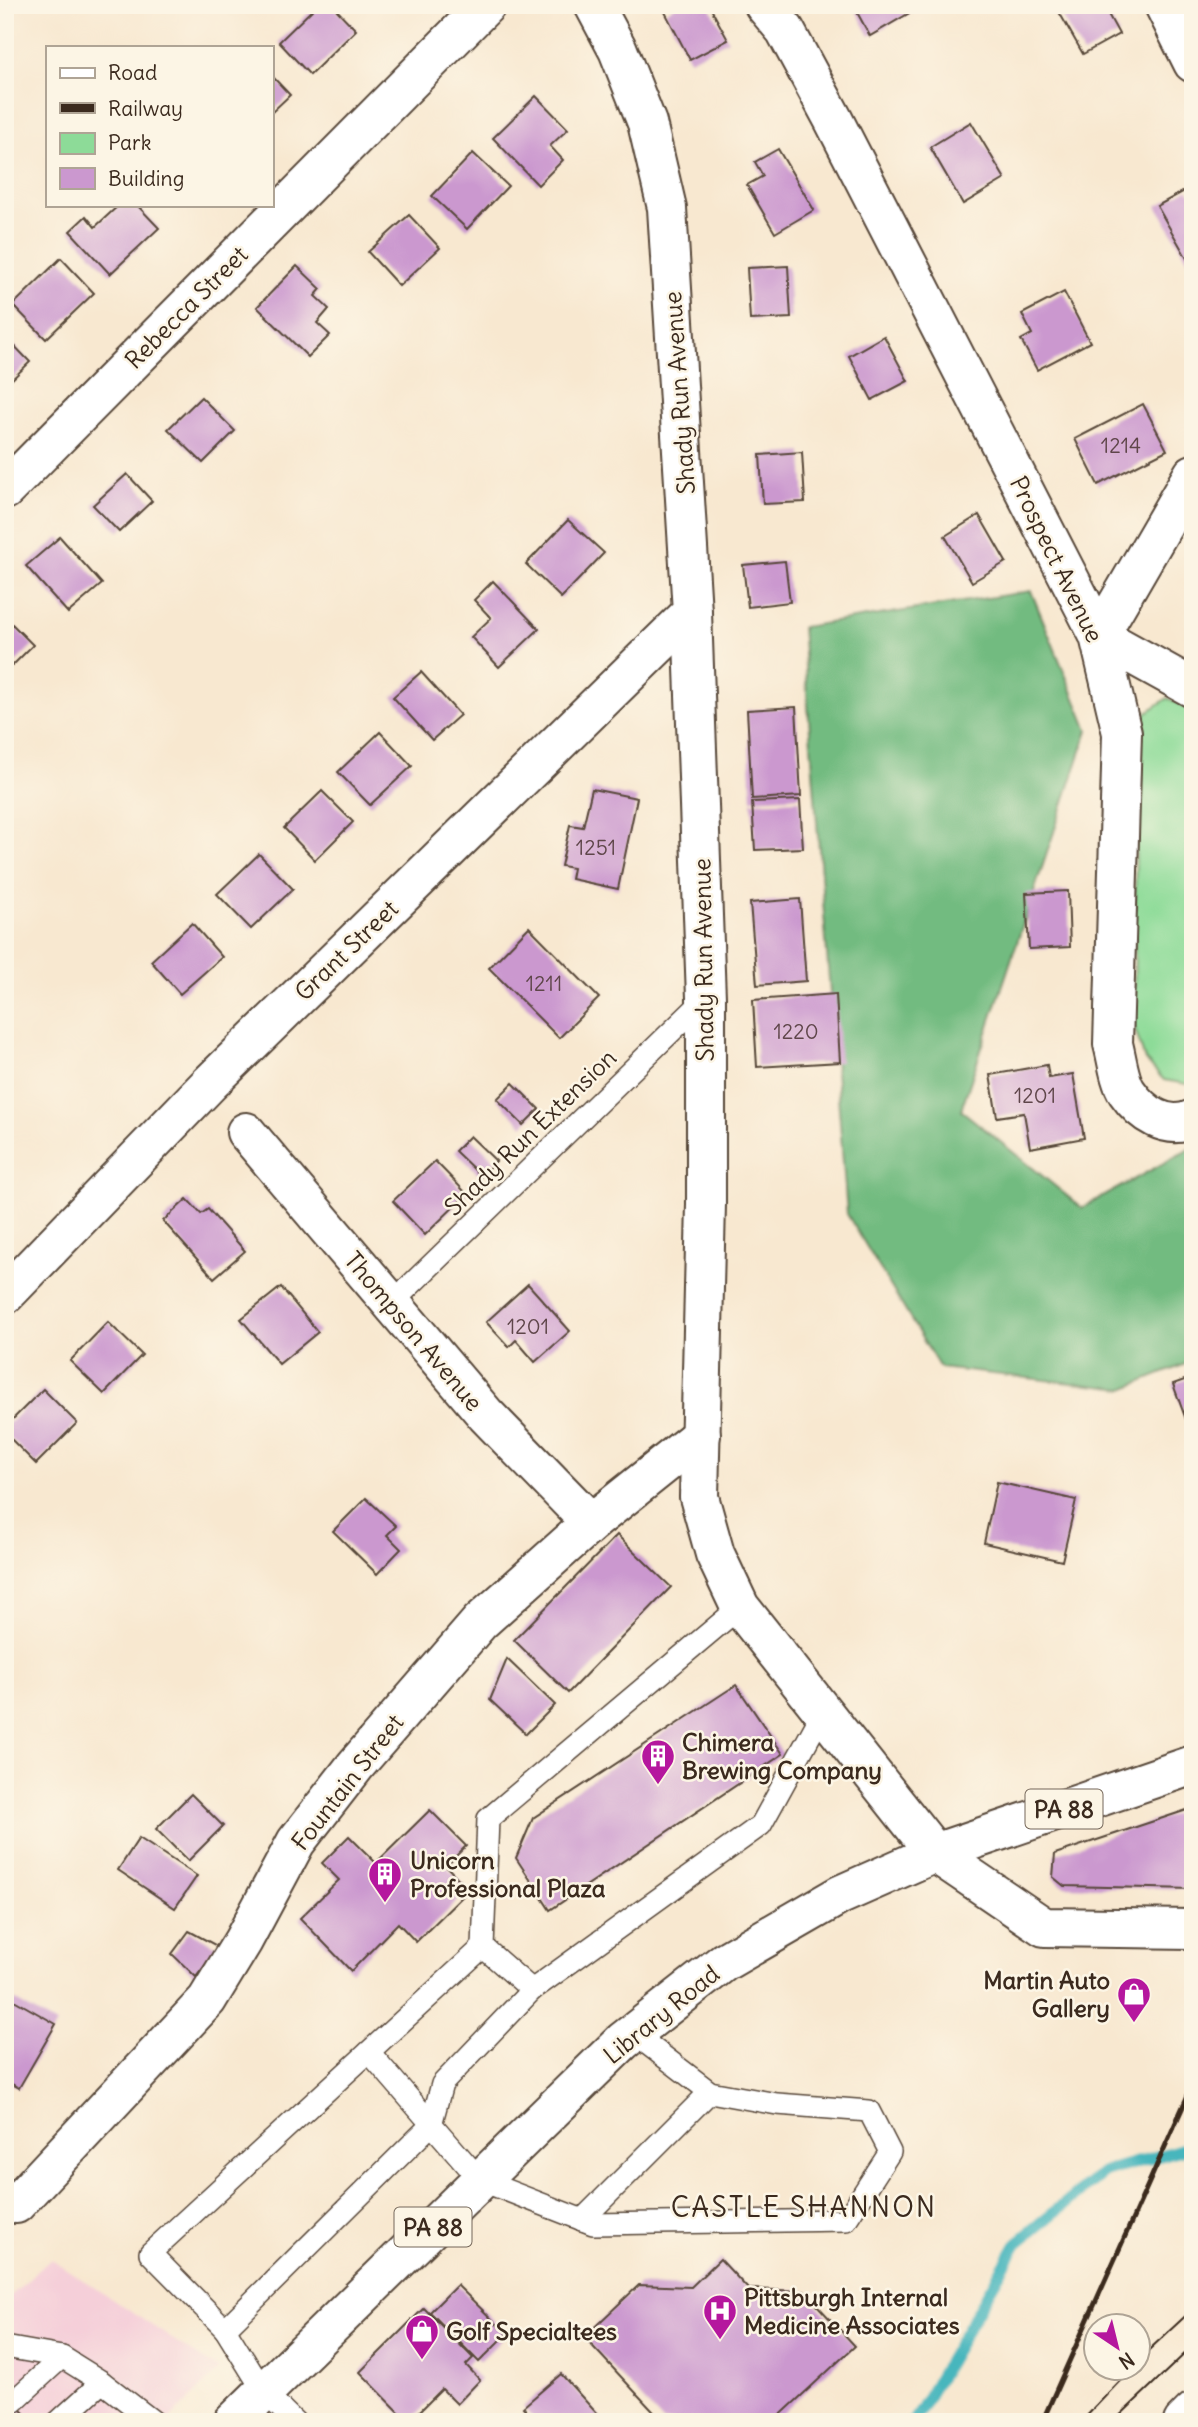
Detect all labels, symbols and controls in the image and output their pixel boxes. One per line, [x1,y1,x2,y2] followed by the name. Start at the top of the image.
[46,46,273,206] legend
[108,59,157,86] text: Road
[108,95,183,122] text: Railway
[108,129,151,156] text: Park
[108,165,184,192] text: Building
[118,239,254,375] street label: Rebecca Street
[657,290,701,496] street label: Shady Run Avenue
[1101,432,1141,459] house number: 1214
[1004,471,1110,647] street label: Prospect Avenue
[576,834,616,861] house number: 1251
[686,858,720,1062] street label: Shady Run Avenue
[288,893,404,1007] street label: Grant Street
[526,970,562,997] house number: 1211
[773,1018,819,1045] house number: 1220
[438,1042,622,1222] street label: Shady Run Extension
[1014,1082,1056,1109] house number: 1201
[339,1245,489,1417] street label: Thompson Avenue
[507,1313,549,1340] house number: 1201
[285,1708,409,1856] street label: Fountain Street
[682,1727,882,1785] place label: Chimera Brewing Company
[639,1737,677,1786] building icon: Chimera Brewing Company
[1026,1790,1102,1828] road number: PA 88
[410,1845,606,1903] place label: Unicorn Professional Plaza
[366,1855,404,1904] building icon: Unicorn Professional Plaza
[597,1958,725,2070] street label: Library Road
[983,1965,1110,2023] place label: Martin Auto Gallery
[1115,1975,1153,2024] shop icon: Martin Auto Gallery
[671,2189,937,2225] district label: CASTLE SHANNON
[394,2208,472,2246] road number: PA 88
[744,2282,960,2340] place label: Pittsburgh Internal Medicine Associates
[701,2292,739,2341] hospital icon: Pittsburgh Internal Medicine Associates
[403,2312,441,2361] shop icon: Golf Specialtees
[1082,2312,1152,2382] north arrow
[446,2316,617,2346] place label: Golf Specialtees
[1114,2347,1139,2375] text: N

